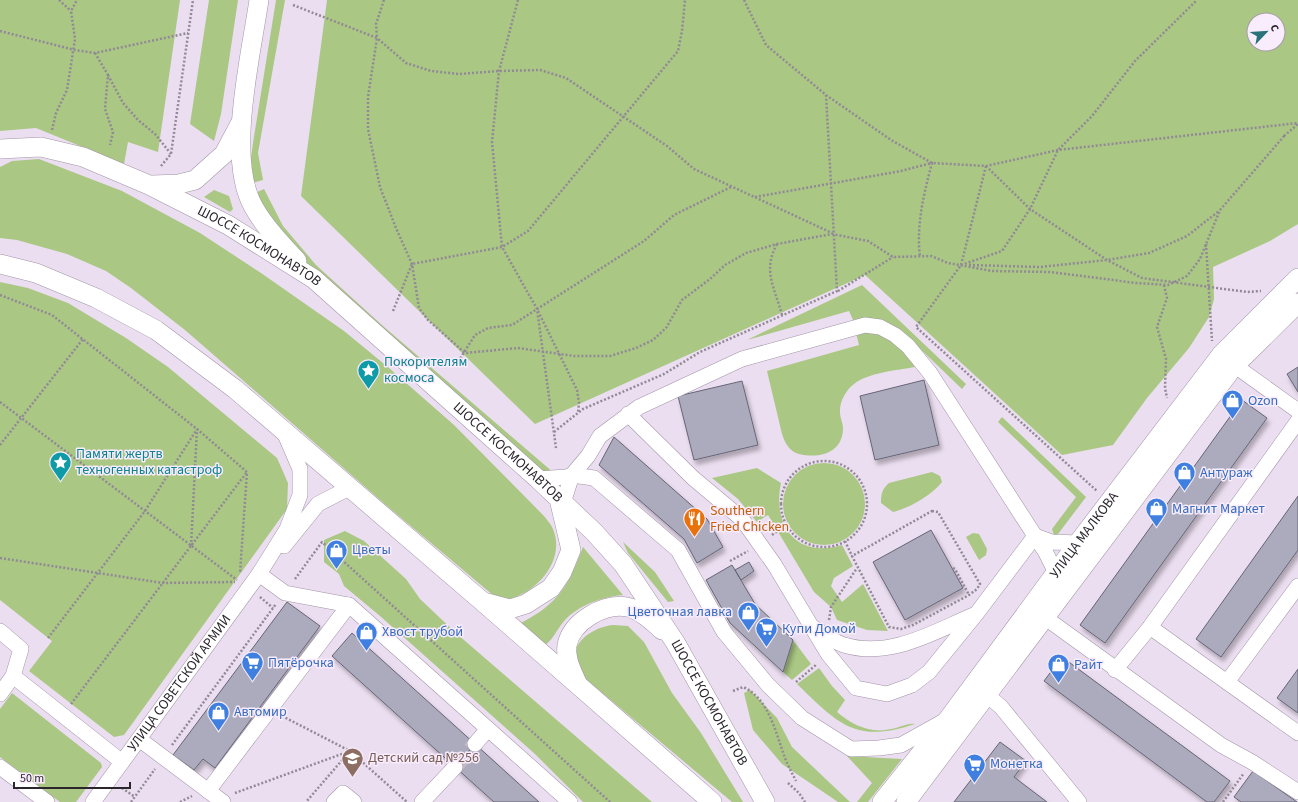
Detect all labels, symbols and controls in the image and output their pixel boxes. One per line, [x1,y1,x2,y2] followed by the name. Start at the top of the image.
[1246,12,1286,52] north arrow
[1266,22,1283,35] text: С
[194,201,326,291] street label: ШОССЕ КОСМОНАВТОВ
[384,352,467,388] place label: Покорителям космоса
[355,357,381,390] place icon: Покорителям космоса
[1220,388,1246,421] shop icon: Ozon
[1248,391,1278,411] place label: Ozon
[448,398,567,507] street label: ШОССЕ КОСМОНАВТОВ
[76,444,222,480] place label: Памяти жертв техногенных катастроф
[48,449,74,482] place icon: Памяти жертв техногенных катастроф
[1171,460,1197,493] shop icon: Антураж
[1200,463,1253,483] place label: Антураж
[1045,487,1124,582] street label: УЛИЦА МАЛКОВА
[1143,496,1169,529] shop icon: Магнит Маркет
[1172,499,1266,519] place label: Магнит Маркет
[710,501,789,537] place label: Southern Fried Chicken
[682,506,708,539] restaurant icon: Southern Fried Chicken
[324,537,350,570] shop icon: Цветы
[352,540,391,560] place label: Цветы
[735,599,761,632] shop icon: Цветочная лавка
[628,602,732,622] place label: Цветочная лавка
[123,611,236,756] street label: УЛИЦА СОВЕТСКОЙ АРМИИ
[754,616,780,649] supermarket icon: Купи Домой
[353,619,379,652] shop icon: Хвост трубой
[782,619,856,639] place label: Купи Домой
[382,622,463,642] place label: Хвост трубой
[666,636,753,769] street label: ШОССЕ КОСМОНАВТОВ
[239,650,265,683] supermarket icon: Пятёрочка
[1045,652,1071,685] shop icon: Райт
[268,653,334,673] place label: Пятёрочка
[1074,655,1103,675] place label: Райт
[206,699,232,732] shop icon: Автомир
[234,702,287,722] place label: Автомир
[340,745,366,778] school or university icon: Детский сад №256
[368,748,479,768] place label: Детский сад №256
[961,751,987,784] supermarket icon: Монетка
[990,754,1043,774] place label: Монетка
[14,764,130,790] scale bar
[20,770,44,787] text: 50 m

